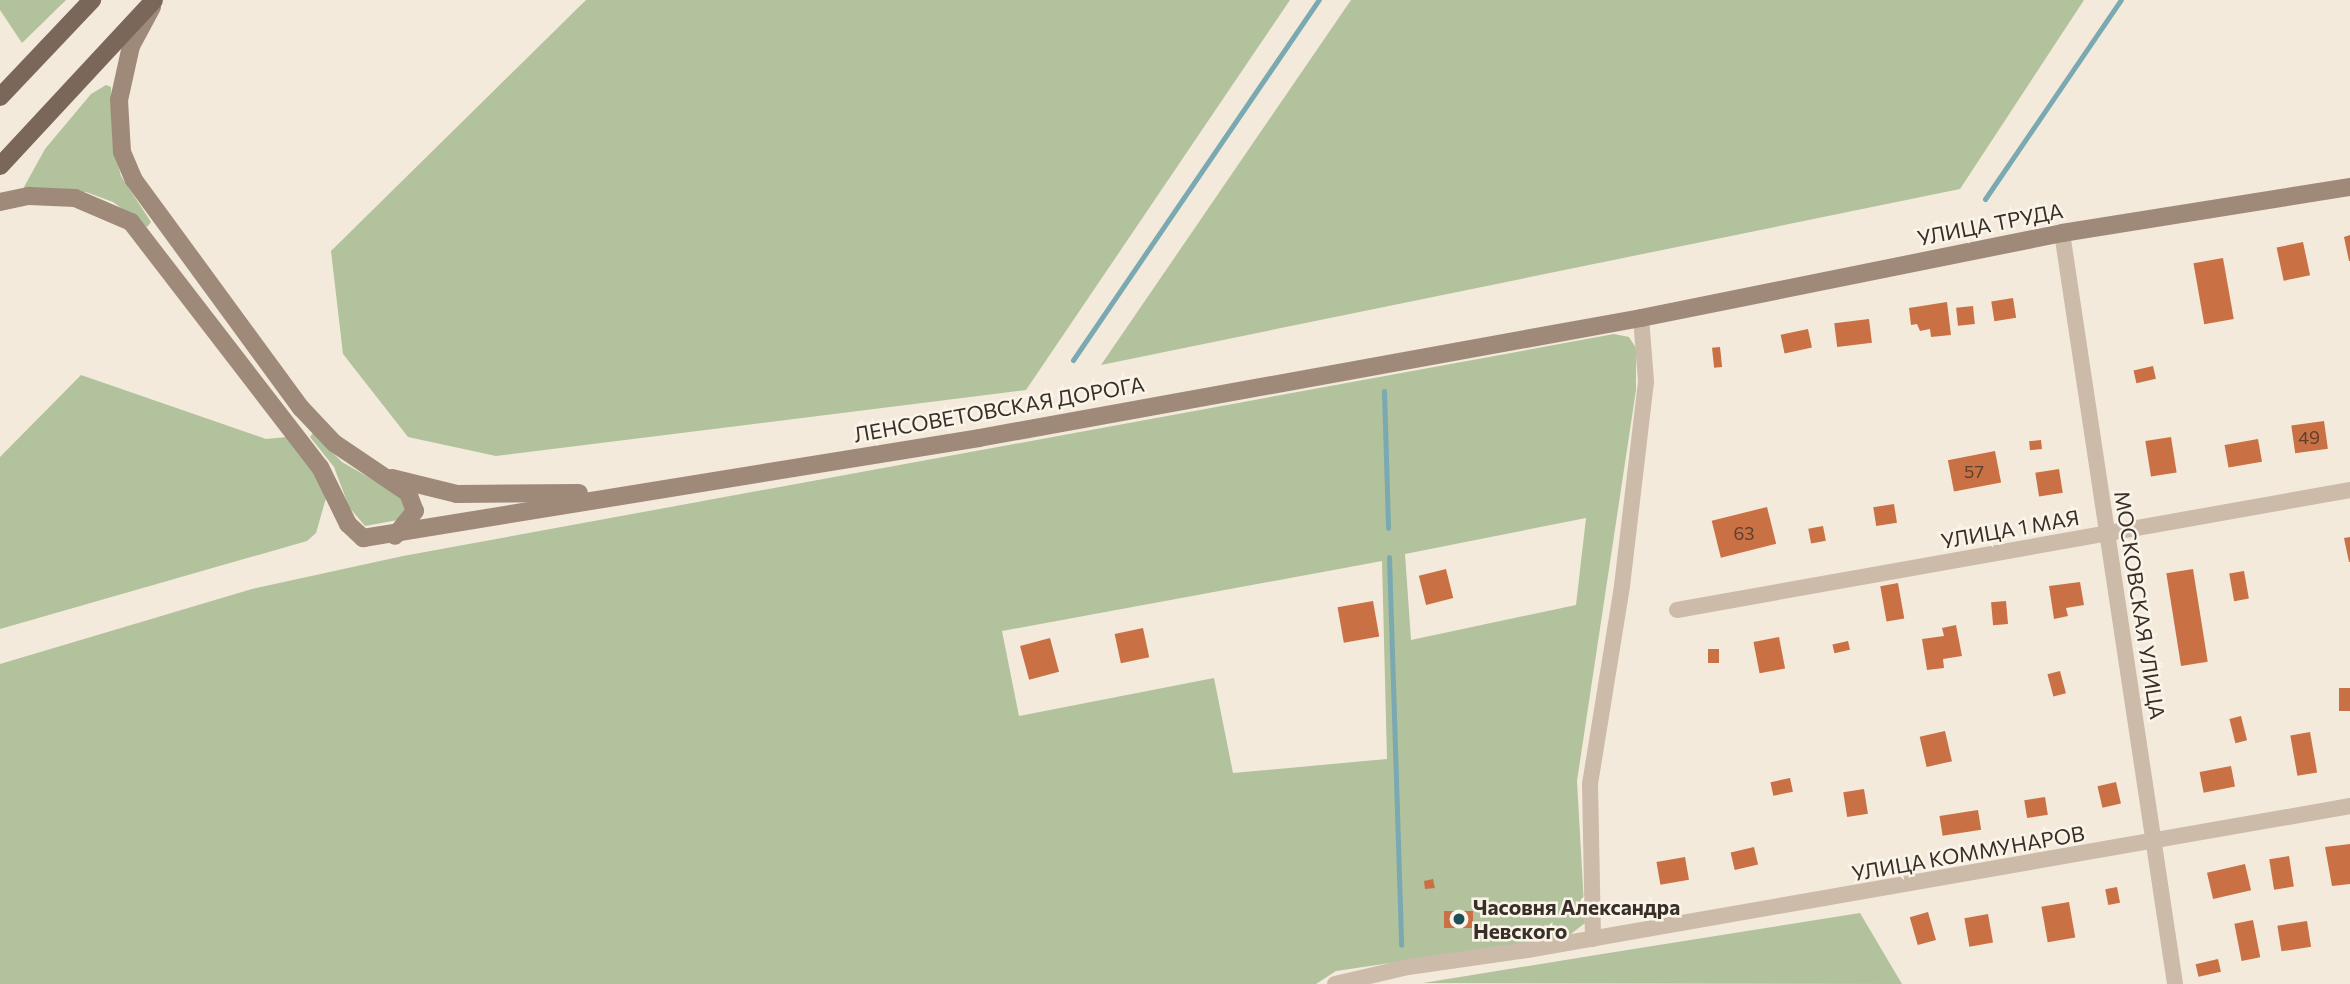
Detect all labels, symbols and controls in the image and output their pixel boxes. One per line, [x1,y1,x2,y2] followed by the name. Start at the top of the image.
[1915,198,2065,250] street label: УЛИЦА ТРУДА
[852,371,1146,447] street label: ЛЕНСОВЕТОВСКАЯ ДОРОГА
[2298,426,2320,448] house number: 49
[1964,460,1984,482] house number: 57
[2110,489,2170,721] street label: МОСКОВСКАЯ УЛИЦА
[1939,504,2081,554] street label: УЛИЦА 1 МАЯ
[1733,522,1755,544] house number: 63
[1850,820,2086,886] street label: УЛИЦА КОММУНАРОВ
[1473,894,1680,944] place label: Часовня Александра Невского
[1451,911,1467,927] marker: Часовня Александра Невского

